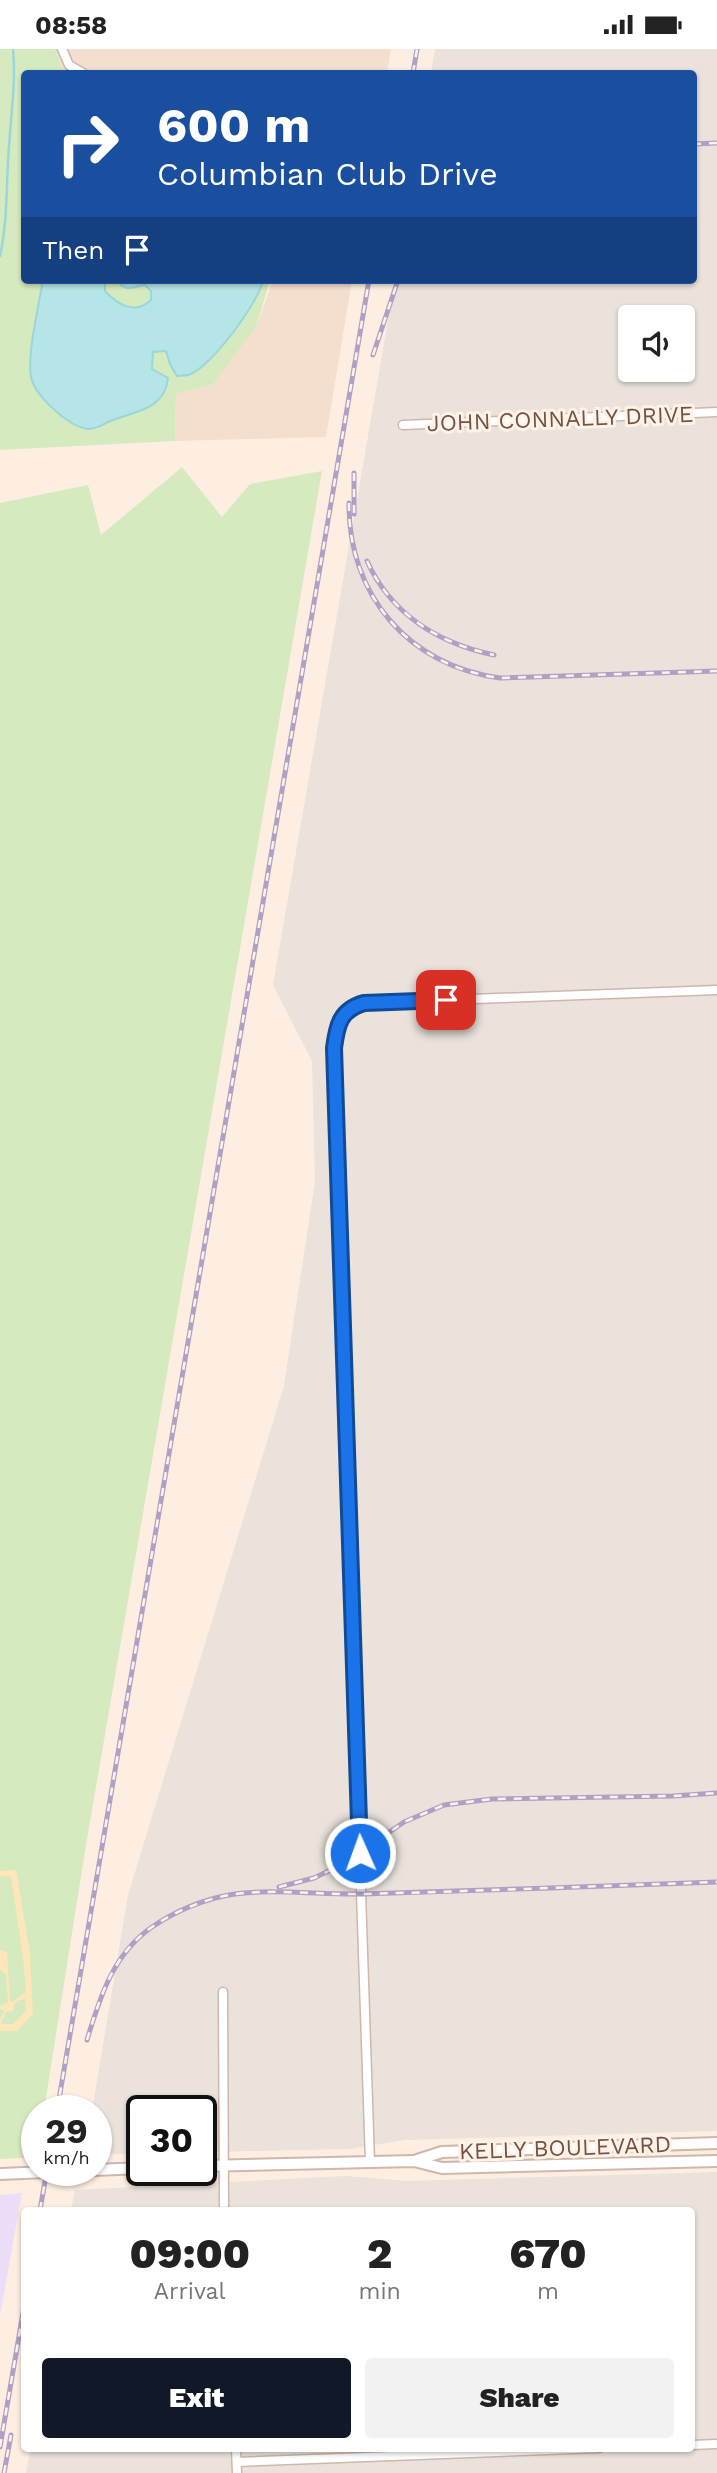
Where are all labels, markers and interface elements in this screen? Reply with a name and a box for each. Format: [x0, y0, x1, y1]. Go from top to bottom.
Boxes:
text: 08:58 [35, 10, 107, 40]
text: 600 m [157, 96, 310, 154]
icon: right [42, 98, 133, 189]
text: Columbian Club Drive [157, 155, 498, 193]
icon: arrive [118, 231, 156, 269]
text: Then [42, 235, 104, 265]
map controls [618, 305, 695, 382]
button: sound [618, 305, 695, 382]
street label: JOHN CONNALLY DRIVE [426, 401, 694, 437]
pin [416, 970, 476, 1030]
icon: arrive [427, 981, 465, 1019]
position arrow [323, 1816, 397, 1890]
speed limit sign: 30 [126, 2095, 217, 2186]
text: 29 [45, 2110, 88, 2152]
street label: KELLY BOULEVARD [458, 2131, 672, 2165]
text: km/h [43, 2147, 90, 2168]
text: 09:00 [129, 2229, 250, 2278]
text: 2 [367, 2229, 392, 2278]
text: 670 [509, 2229, 587, 2278]
text: Arrival [154, 2278, 226, 2305]
text: min [359, 2278, 401, 2305]
text: m [537, 2278, 559, 2305]
button: Exit [42, 2358, 351, 2438]
button: Share [365, 2358, 674, 2438]

